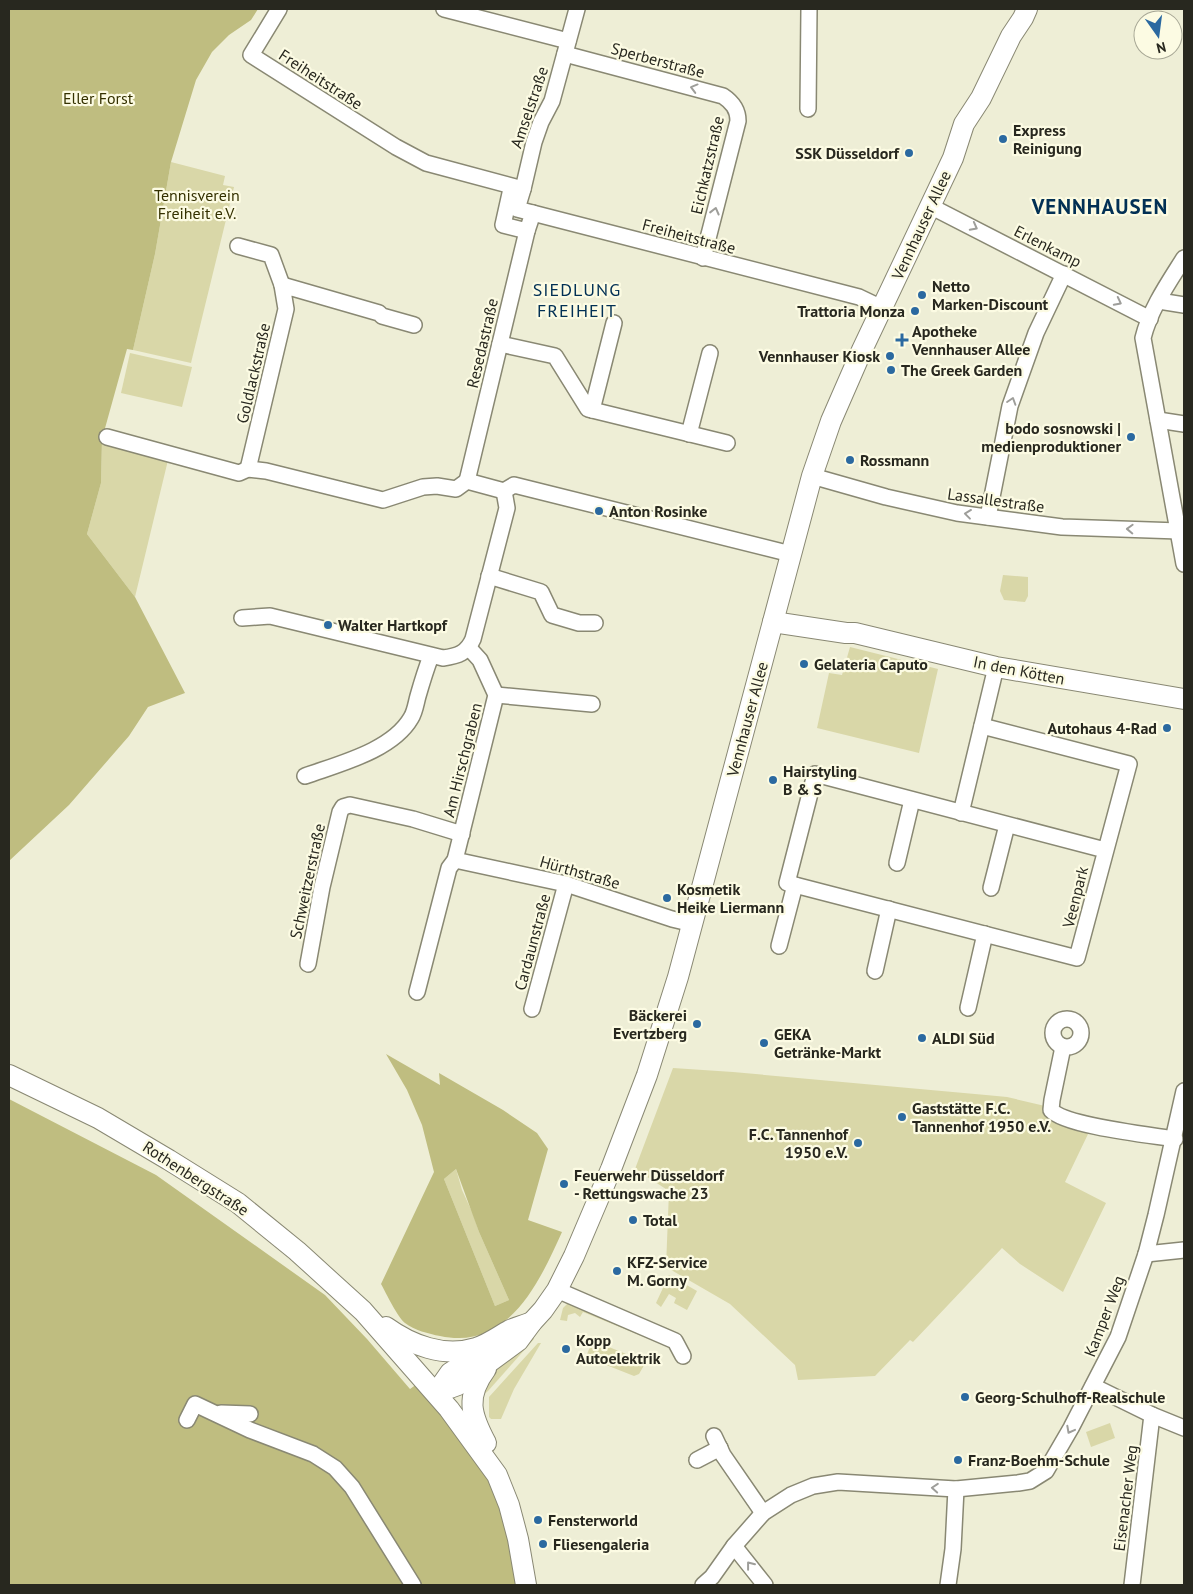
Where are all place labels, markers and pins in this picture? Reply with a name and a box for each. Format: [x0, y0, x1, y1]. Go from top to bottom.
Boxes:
place label: Express Reinigung [1013, 120, 1082, 158]
marker: Express Reinigung [997, 133, 1009, 145]
place label: SSK Düsseldorf [795, 143, 900, 163]
marker: SSK Düsseldorf [903, 147, 915, 159]
place label: Netto Marken-Discount [932, 276, 1049, 314]
marker: Netto Marken-Discount [916, 289, 928, 301]
place label: Trattoria Monza [797, 301, 905, 321]
marker: Trattoria Monza [909, 305, 921, 317]
place label: Apotheke Vennhauser Allee [911, 321, 1030, 359]
marker: Apotheke Vennhauser Allee [896, 334, 908, 346]
place label: Vennhauser Kiosk [758, 346, 880, 366]
marker: Vennhauser Kiosk [884, 350, 896, 362]
place label: The Greek Garden [901, 360, 1022, 380]
marker: The Greek Garden [885, 364, 897, 376]
place label: bodo sosnowski | medienproduktioner [981, 418, 1121, 456]
marker: bodo sosnowski | medienproduktioner [1125, 431, 1137, 443]
place label: Rossmann [860, 450, 929, 470]
marker: Rossmann [844, 454, 856, 466]
place label: Anton Rosinke [609, 501, 707, 521]
marker: Anton Rosinke [593, 505, 605, 517]
place label: Walter Hartkopf [338, 615, 448, 635]
marker: Walter Hartkopf [322, 619, 334, 631]
place label: Gelateria Caputo [814, 654, 928, 674]
marker: Gelateria Caputo [798, 658, 810, 670]
place label: Autohaus 4-Rad [1048, 718, 1157, 738]
marker: Autohaus 4-Rad [1161, 722, 1173, 734]
place label: Hairstyling B & S [783, 761, 857, 799]
marker: Hairstyling B & S [767, 774, 779, 786]
place label: Kosmetik Heike Liermann [677, 879, 784, 917]
marker: Kosmetik Heike Liermann [661, 892, 673, 904]
place label: Bäckerei Evertzberg [613, 1005, 687, 1043]
marker: Bäckerei Evertzberg [691, 1018, 703, 1030]
place label: GEKA Getränke-Markt [774, 1024, 881, 1062]
place label: ALDI Süd [932, 1028, 995, 1048]
marker: ALDI Süd [916, 1032, 928, 1044]
marker: GEKA Getränke-Markt [758, 1037, 770, 1049]
place label: Gaststätte F.C. Tannenhof 1950 e.V. [912, 1098, 1051, 1136]
marker: Gaststätte F.C. Tannenhof 1950 e.V. [896, 1111, 908, 1123]
place label: F.C. Tannenhof 1950 e.V. [749, 1124, 849, 1162]
marker: F.C. Tannenhof 1950 e.V. [852, 1137, 864, 1149]
place label: Feuerwehr Düsseldorf - Rettungswache 23 [574, 1165, 725, 1203]
marker: Feuerwehr Düsseldorf - Rettungswache 23 [558, 1178, 570, 1190]
place label: Total [643, 1210, 677, 1230]
marker: Total [627, 1214, 639, 1226]
place label: KFZ-Service M. Gorny [627, 1252, 708, 1290]
marker: KFZ-Service M. Gorny [611, 1265, 623, 1277]
place label: Kopp Autoelektrik [576, 1330, 661, 1368]
marker: Kopp Autoelektrik [560, 1343, 572, 1355]
place label: Georg-Schulhoff-Realschule [975, 1387, 1165, 1407]
marker: Georg-Schulhoff-Realschule [959, 1391, 971, 1403]
place label: Franz-Boehm-Schule [968, 1450, 1110, 1470]
marker: Franz-Boehm-Schule [952, 1454, 964, 1466]
place label: Fensterworld [548, 1510, 638, 1530]
marker: Fensterworld [532, 1514, 544, 1526]
place label: Fliesengaleria [553, 1534, 649, 1554]
marker: Fliesengaleria [537, 1538, 549, 1550]

